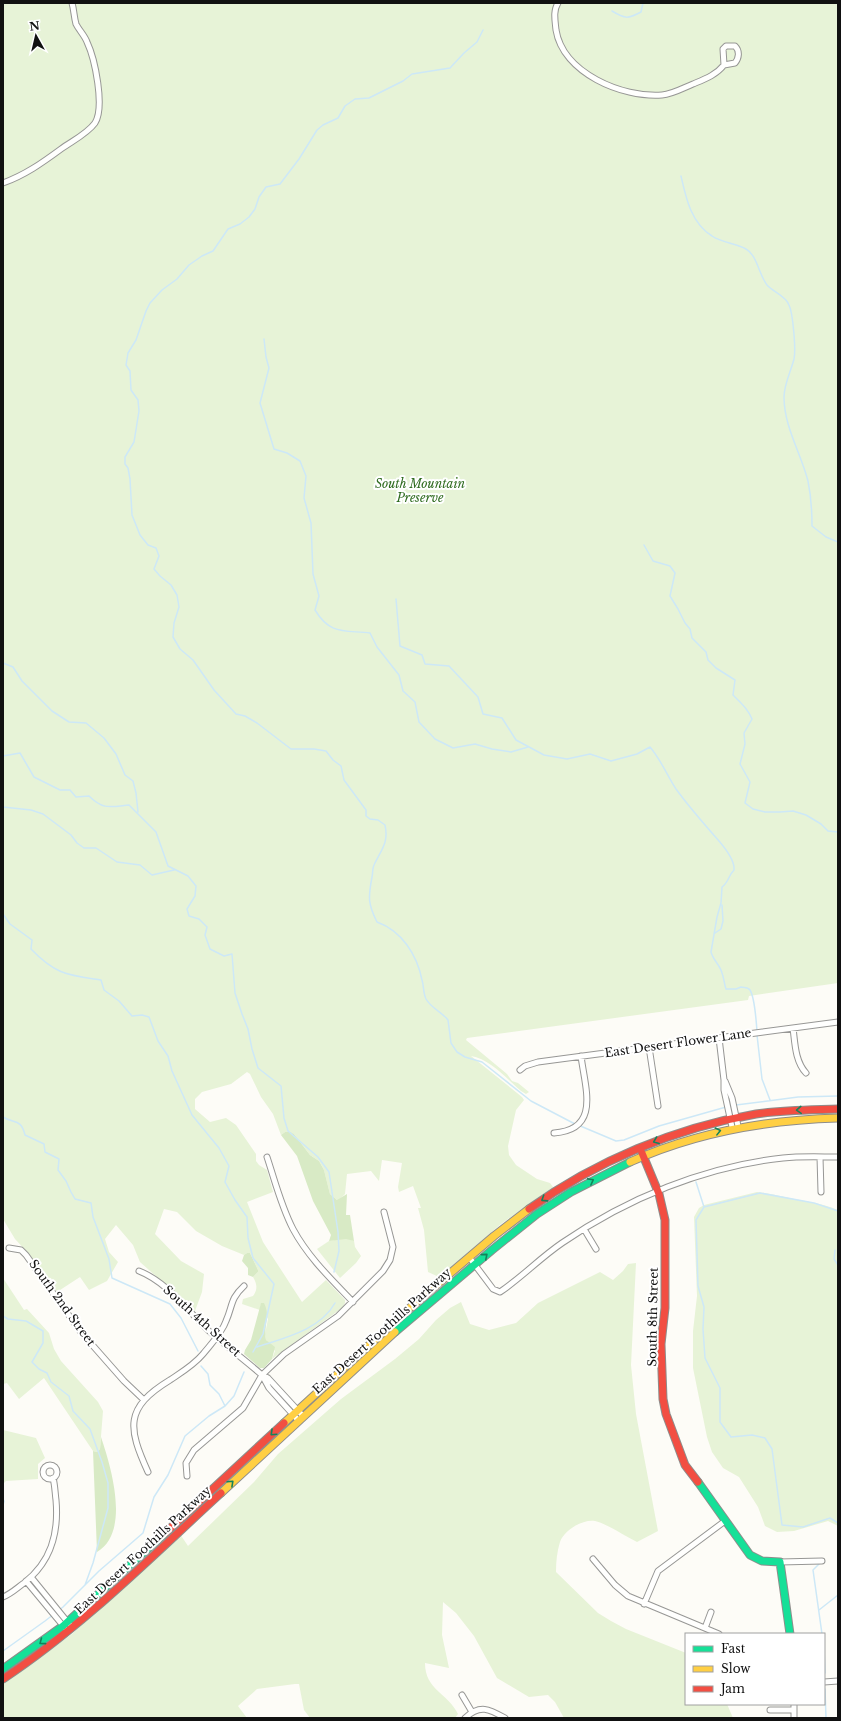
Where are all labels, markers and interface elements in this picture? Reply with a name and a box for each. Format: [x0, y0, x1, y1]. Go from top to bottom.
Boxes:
north arrow [16, 16, 56, 56]
text: N [29, 18, 41, 34]
park label: South Mountain Preserve [375, 476, 466, 505]
street label: East Desert Flower Lane [604, 1025, 752, 1060]
one-way arrow [796, 1106, 802, 1114]
one-way arrow [714, 1127, 721, 1136]
one-way arrow [653, 1136, 660, 1144]
one-way arrow [586, 1178, 594, 1185]
one-way arrow [541, 1194, 548, 1201]
one-way arrow [480, 1253, 487, 1260]
street label: South 2nd Street [26, 1257, 99, 1349]
street label: East Desert Foothills Parkway [309, 1264, 454, 1397]
street label: South 8th Street [644, 1267, 661, 1367]
street label: South 4th Street [160, 1282, 245, 1360]
one-way arrow [270, 1428, 278, 1435]
one-way arrow [227, 1481, 234, 1488]
street label: East Desert Foothills Parkway [71, 1482, 214, 1617]
legend [685, 1633, 825, 1705]
one-way arrow [39, 1637, 46, 1645]
text: Fast [721, 1641, 746, 1656]
text: Slow [721, 1661, 751, 1676]
text: Jam [719, 1681, 745, 1696]

